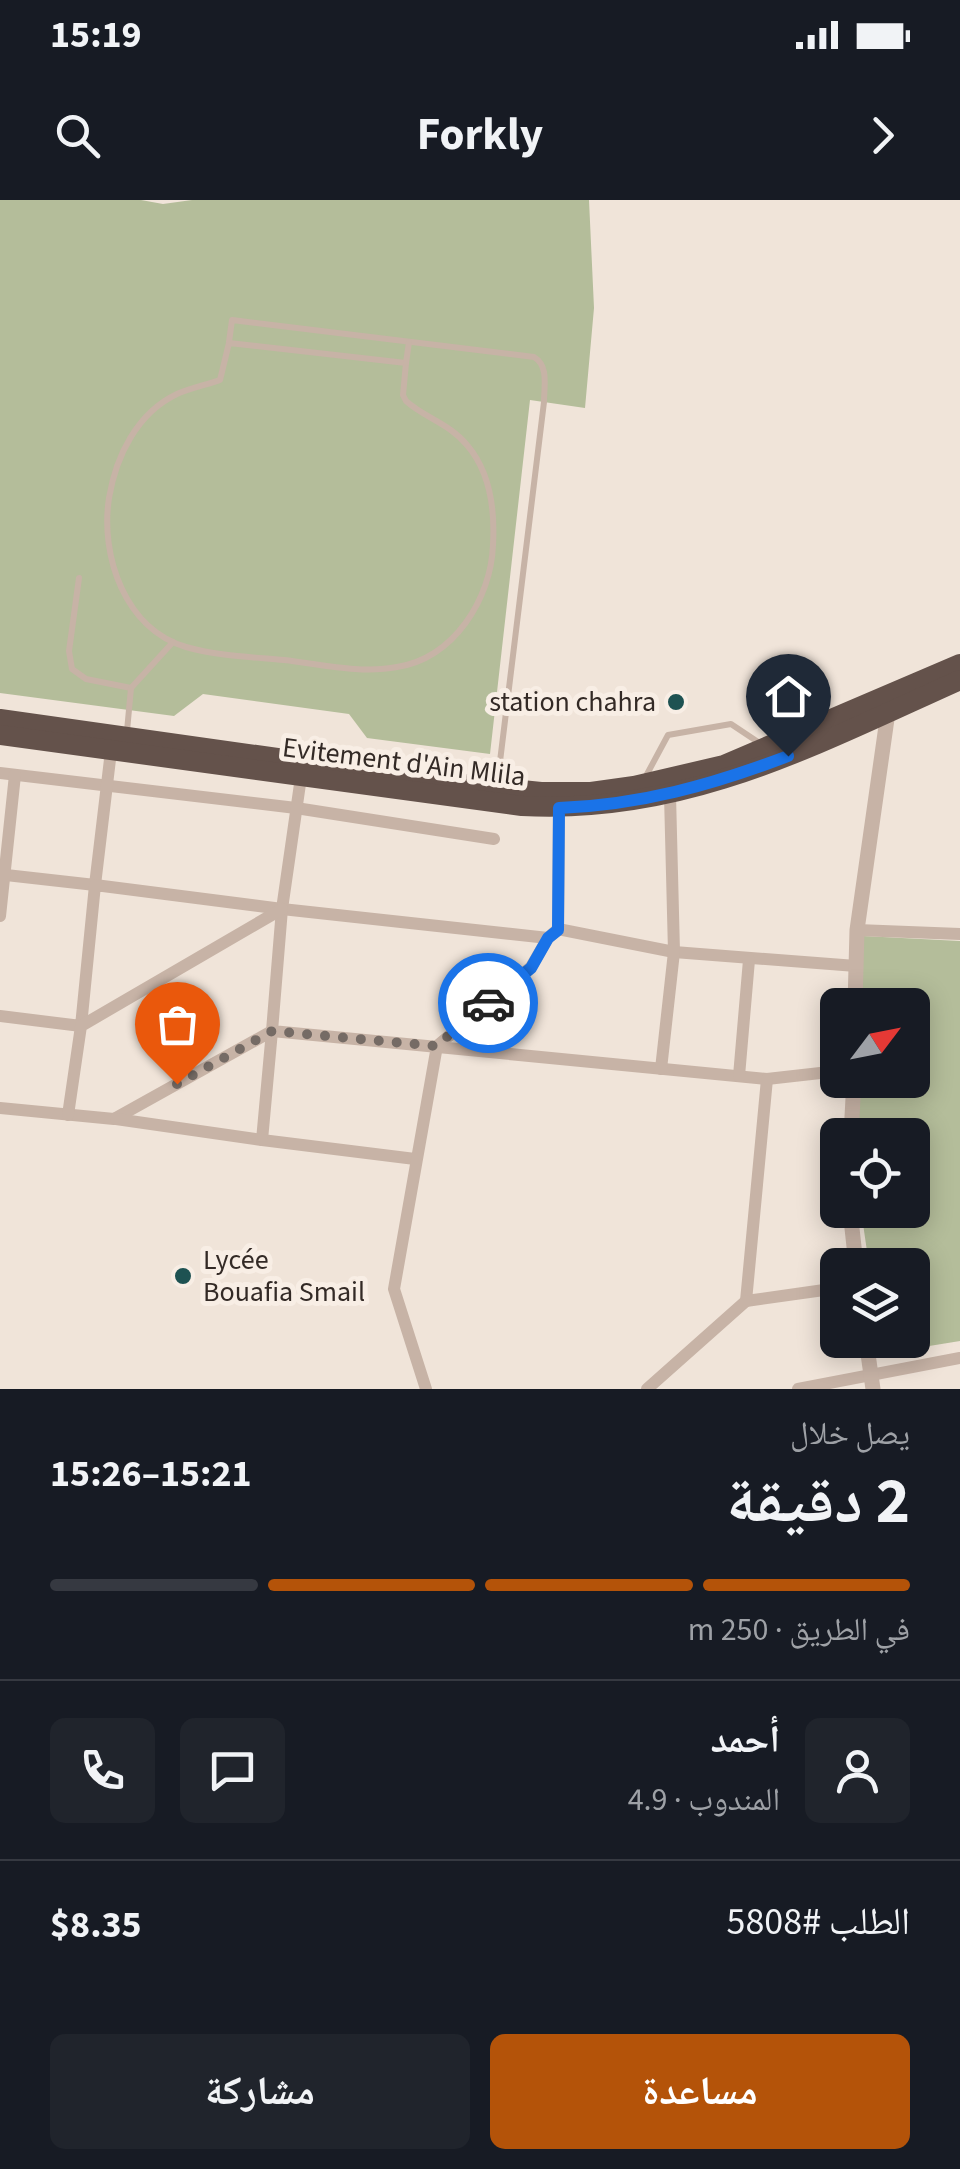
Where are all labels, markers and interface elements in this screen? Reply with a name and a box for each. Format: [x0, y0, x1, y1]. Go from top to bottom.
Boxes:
text: 15:19 [50, 8, 142, 62]
text: Forkly [417, 103, 543, 167]
icon: search [50, 108, 105, 163]
icon: forward [855, 108, 910, 163]
pin [746, 654, 831, 757]
icon: home [761, 669, 816, 724]
place label: station chahra [489, 682, 656, 722]
marker: station chahra [665, 691, 687, 713]
street label: Evitement d'Ain Mlila [280, 727, 528, 797]
courier [438, 953, 538, 1053]
icon: car [461, 976, 516, 1031]
pin [135, 982, 220, 1085]
north arrow [820, 988, 930, 1098]
map controls [820, 988, 930, 1358]
icon: bag [150, 997, 205, 1052]
button: locate [820, 1118, 930, 1228]
place label: Lycée Bouafia Smail [203, 1240, 365, 1312]
button: layers [820, 1248, 930, 1358]
marker: Lycée Bouafia Smail [172, 1265, 194, 1287]
text: يصل خلال [790, 1411, 910, 1457]
text: 15:21–15:26 [50, 1447, 252, 1501]
text: 2 دقيقة [726, 1455, 910, 1548]
text: في الطريق · 250 m [688, 1607, 910, 1653]
text: أحمد [710, 1713, 780, 1767]
button: phone [50, 1718, 155, 1823]
button: chat [180, 1718, 285, 1823]
button: person [805, 1718, 910, 1823]
text: المندوب · 4.9 [628, 1777, 780, 1823]
text: الطلب #5808 [727, 1895, 910, 1949]
text: $8.35 [50, 1898, 142, 1952]
button: مشاركة [50, 2034, 470, 2149]
button: مساعدة [490, 2034, 910, 2149]

